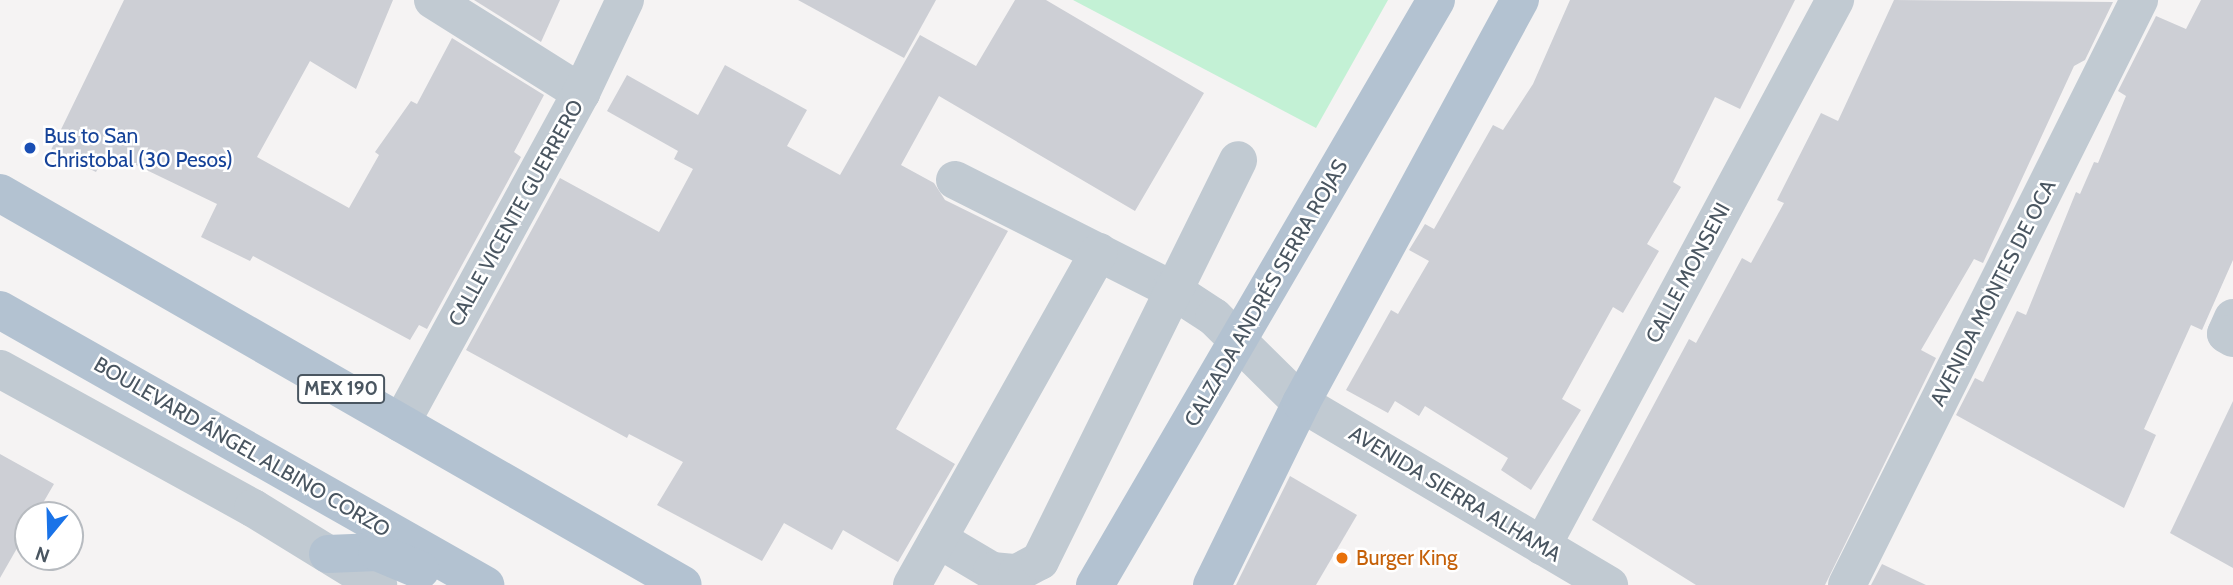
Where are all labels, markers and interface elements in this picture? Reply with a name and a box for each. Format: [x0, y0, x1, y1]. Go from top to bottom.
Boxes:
street label: CALLE VICENTE GUERRERO [443, 95, 589, 331]
place label: Bus to San Christobal (30 Pesos) [44, 123, 233, 173]
marker: Bus to San Christobal (30 Pesos) [22, 140, 38, 156]
street label: CALZADA ANDRÉS SERRA ROJAS [1179, 155, 1353, 431]
street label: AVENIDA MONTES DE OCA [1925, 176, 2061, 410]
street label: CALLE MONSENI [1640, 199, 1736, 347]
street label: BOULEVARD ÁNGEL ALBINO CORZO [89, 352, 395, 542]
road number: MEX 190 [296, 374, 386, 404]
street label: AVENIDA SIERRA ALHAMA [1345, 421, 1565, 567]
north arrow [14, 501, 84, 571]
text: N [33, 541, 53, 567]
place label: Burger King [1356, 545, 1458, 571]
marker: Burger King [1334, 550, 1350, 566]

